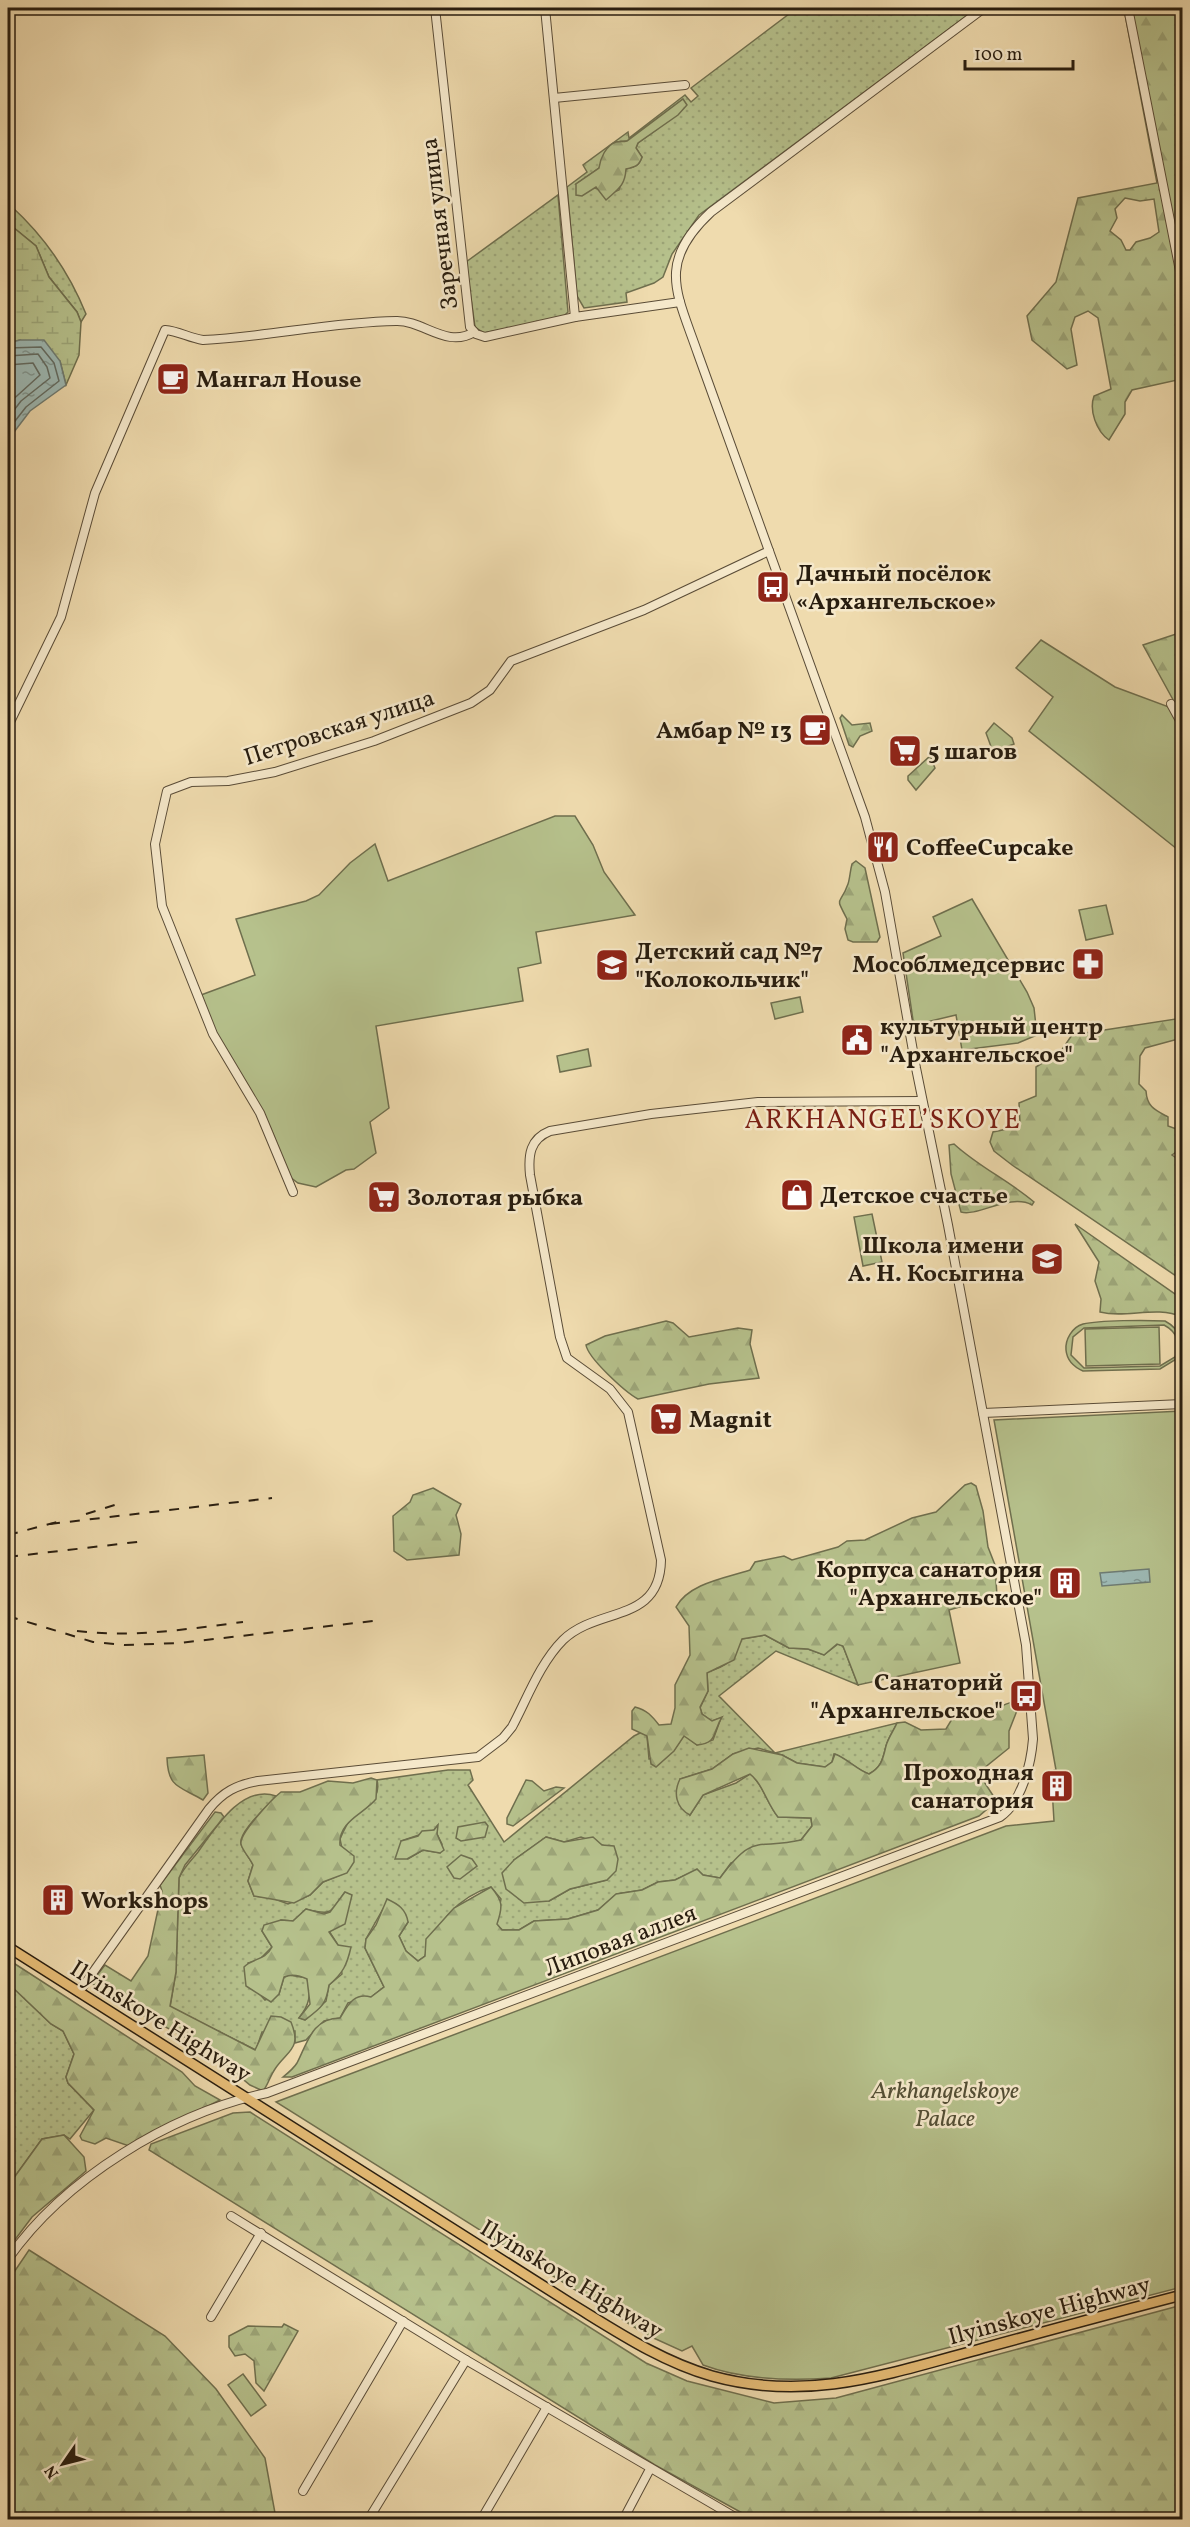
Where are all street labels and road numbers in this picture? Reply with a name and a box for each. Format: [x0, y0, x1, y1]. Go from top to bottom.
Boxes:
street label: Заречная улица [414, 136, 468, 312]
street label: Петровская улица [240, 682, 439, 776]
street label: Липовая аллея [539, 1897, 702, 1987]
street label: Ilyinskoye Highway [63, 1953, 257, 2092]
street label: Ilyinskoye Highway [473, 2212, 669, 2349]
street label: Ilyinskoye Highway [944, 2269, 1155, 2355]

